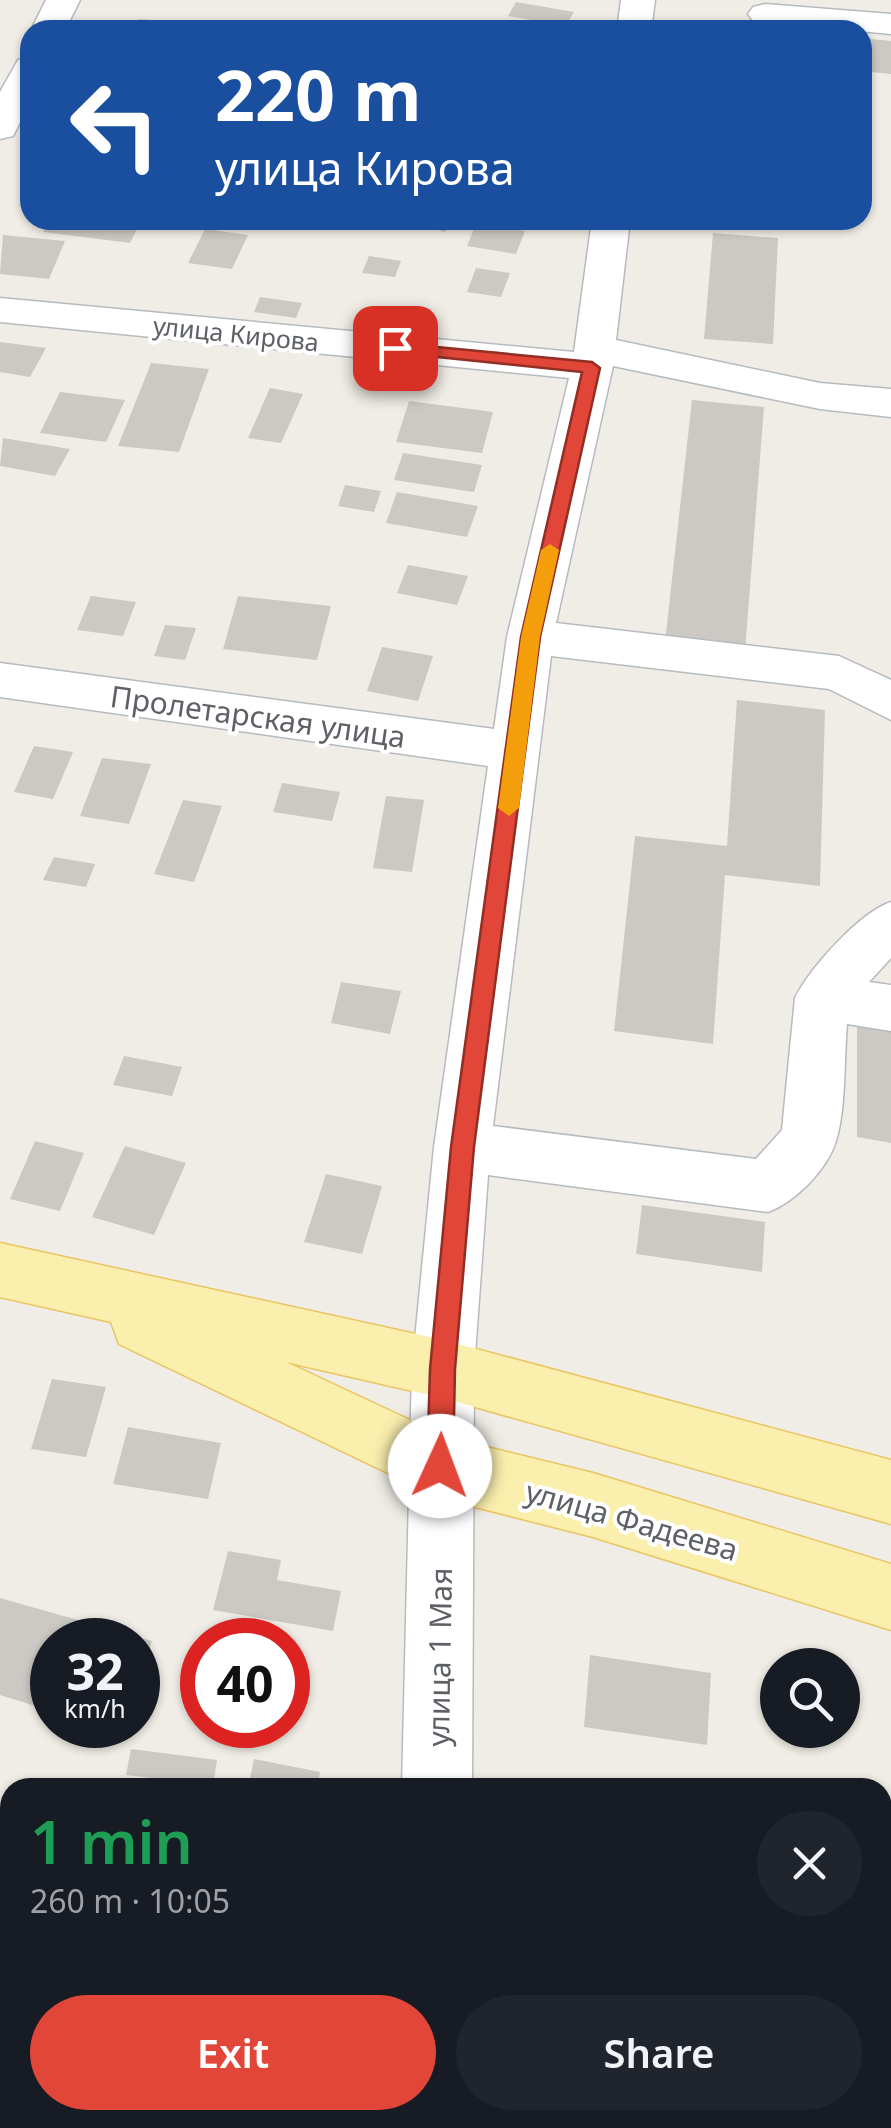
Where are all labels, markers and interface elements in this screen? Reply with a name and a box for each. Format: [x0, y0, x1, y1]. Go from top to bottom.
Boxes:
text: 220 m [215, 46, 422, 142]
icon: left [50, 60, 180, 190]
text: улица Кирова [215, 137, 515, 198]
pin [353, 306, 438, 391]
street label: улица Кирова [151, 307, 321, 359]
icon: arrive [368, 321, 423, 376]
street label: Пролетарская улица [108, 675, 408, 757]
position arrow [388, 1414, 492, 1518]
street label: улица Фадеева [521, 1470, 743, 1570]
street label: улица 1 Мая [417, 1567, 461, 1747]
speed limit sign: 40 [180, 1618, 310, 1748]
text: 32 [66, 1637, 124, 1705]
map controls [760, 1648, 860, 1748]
button: search [760, 1648, 860, 1748]
text: km/h [64, 1691, 126, 1725]
text: 1 min [30, 1800, 193, 1882]
button: close [757, 1811, 862, 1916]
text: 260 m · 10:05 [30, 1879, 230, 1922]
button: Exit [30, 1995, 436, 2110]
button: Share [456, 1995, 862, 2110]

